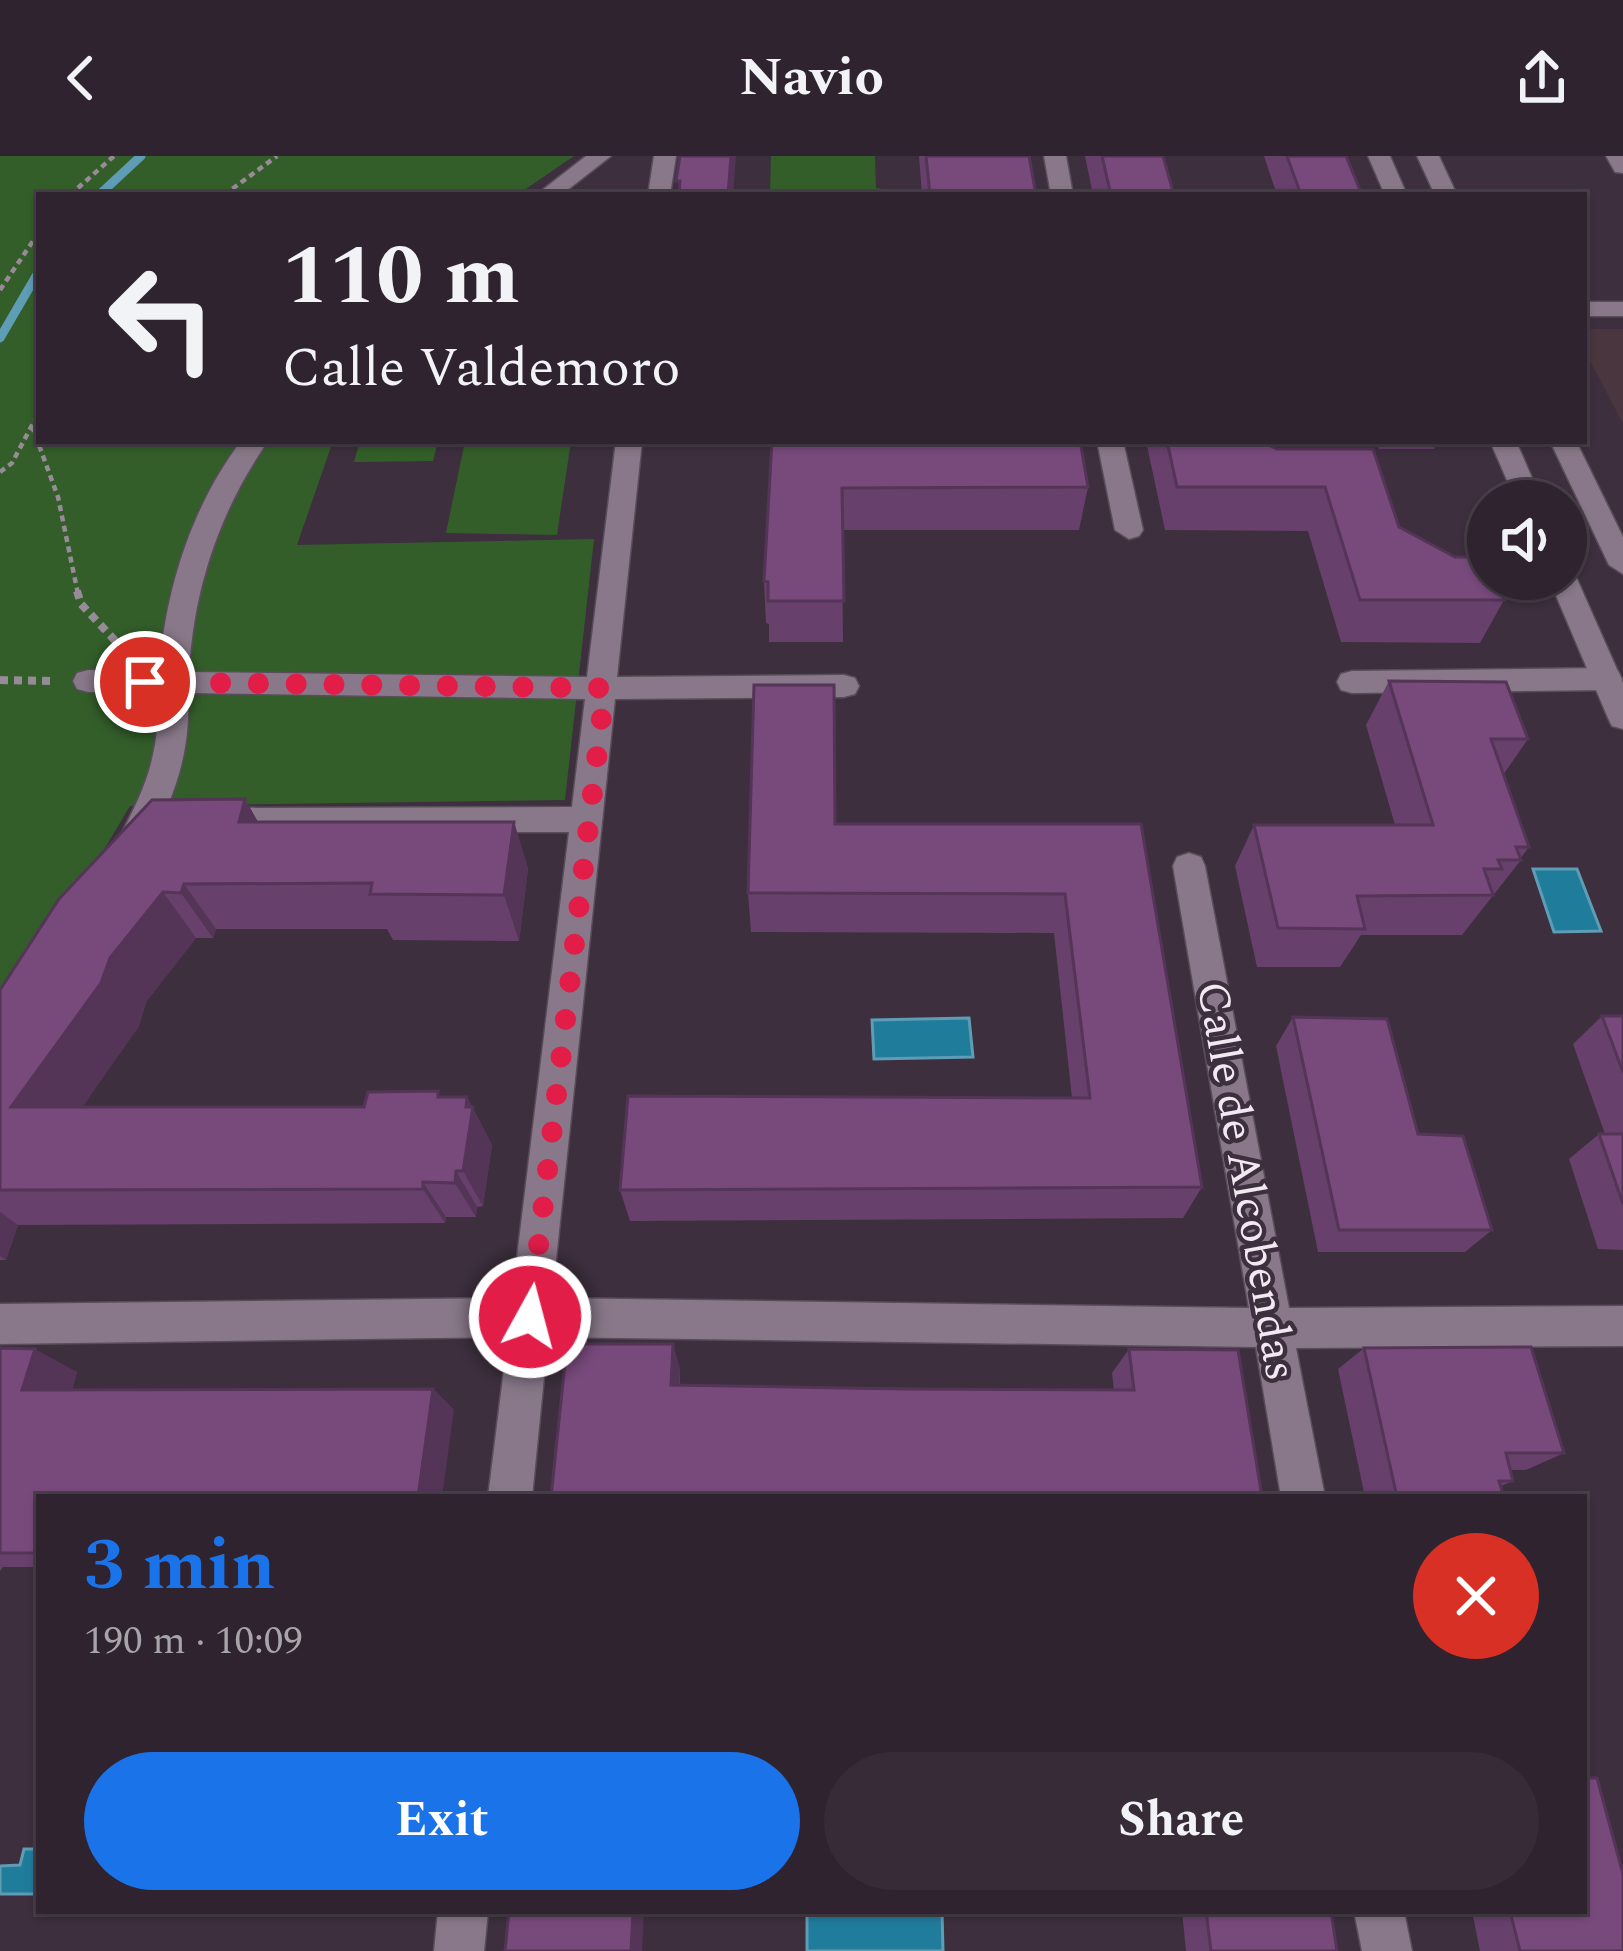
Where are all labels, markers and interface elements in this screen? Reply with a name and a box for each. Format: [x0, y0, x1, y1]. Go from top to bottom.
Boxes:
text: Navio [739, 37, 884, 119]
icon: back [48, 45, 114, 111]
icon: share [1509, 45, 1575, 111]
text: 110 m [282, 213, 520, 341]
icon: left [84, 240, 240, 396]
text: Calle Valdemoro [282, 328, 681, 410]
map controls [1467, 480, 1587, 600]
button: sound [1467, 480, 1587, 600]
pin [94, 631, 196, 733]
icon: arrive [112, 649, 178, 715]
street label: Calle de Alcobendas [1177, 976, 1315, 1386]
position arrow [467, 1254, 593, 1380]
text: 3 min [84, 1512, 276, 1621]
button: close [1413, 1533, 1539, 1659]
text: 190 m · 10:09 [84, 1612, 303, 1671]
button: Exit [84, 1752, 800, 1890]
button: Share [824, 1752, 1539, 1890]

